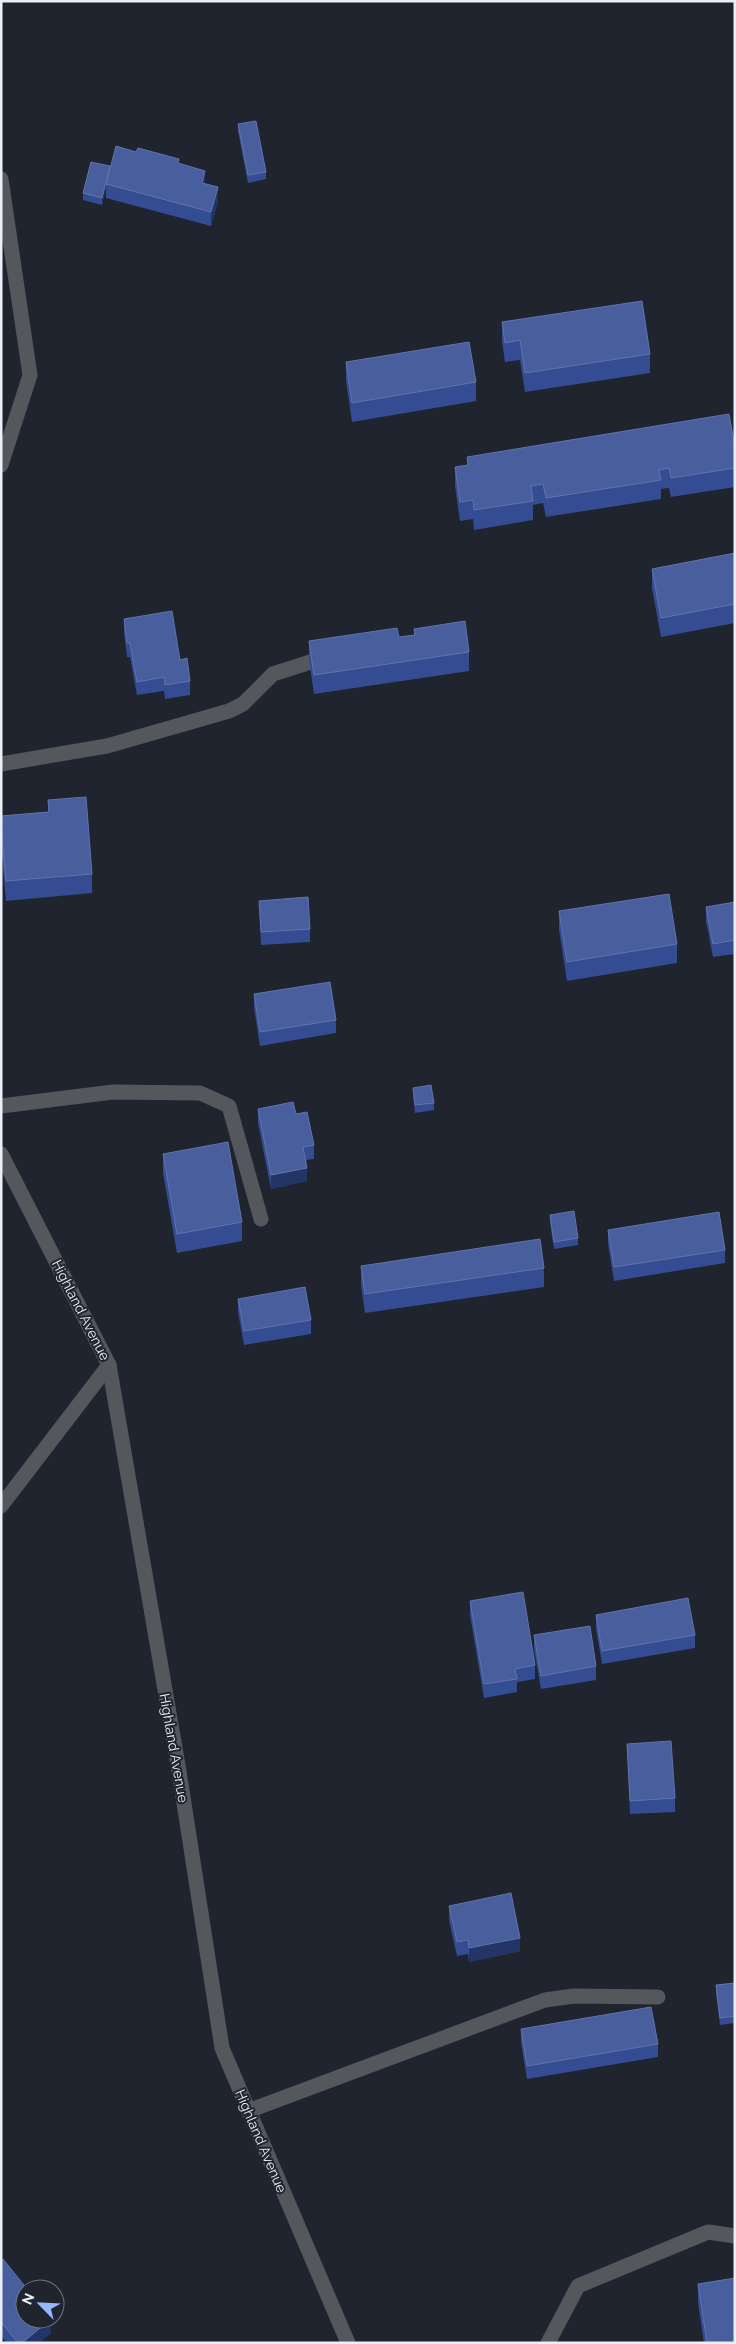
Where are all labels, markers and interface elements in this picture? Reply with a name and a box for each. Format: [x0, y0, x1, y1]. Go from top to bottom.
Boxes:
street label: Highland Avenue [49, 1257, 113, 1363]
street label: Highland Avenue [157, 1692, 191, 1804]
street label: Highland Avenue [232, 2087, 290, 2195]
north arrow [15, 2279, 65, 2329]
text: N [19, 2291, 38, 2307]

